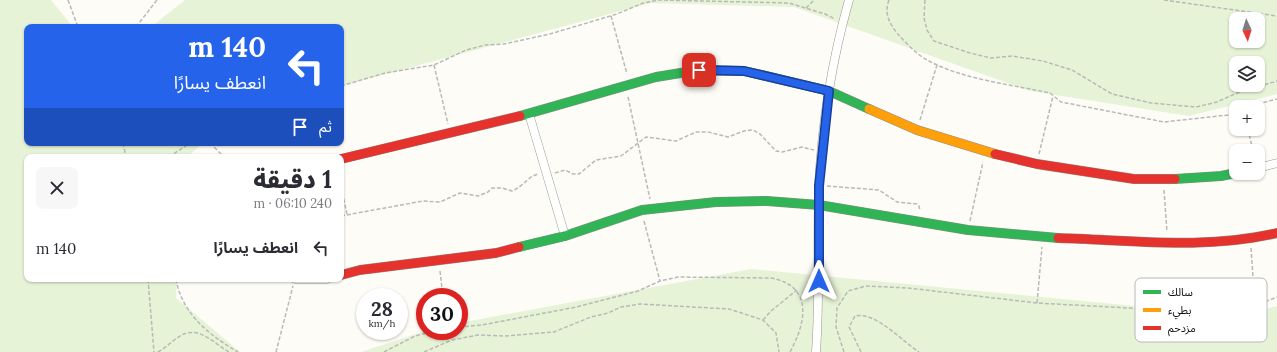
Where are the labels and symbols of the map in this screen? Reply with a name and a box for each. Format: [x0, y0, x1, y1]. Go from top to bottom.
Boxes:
north arrow [1229, 12, 1265, 48]
pin [682, 53, 716, 87]
position arrow [798, 260, 840, 302]
legend [1135, 278, 1267, 342]
text: سالك [1168, 285, 1193, 299]
speed limit sign: 30 [416, 288, 468, 340]
text: بطيء [1168, 303, 1191, 320]
text: مزدحم [1168, 321, 1196, 337]

